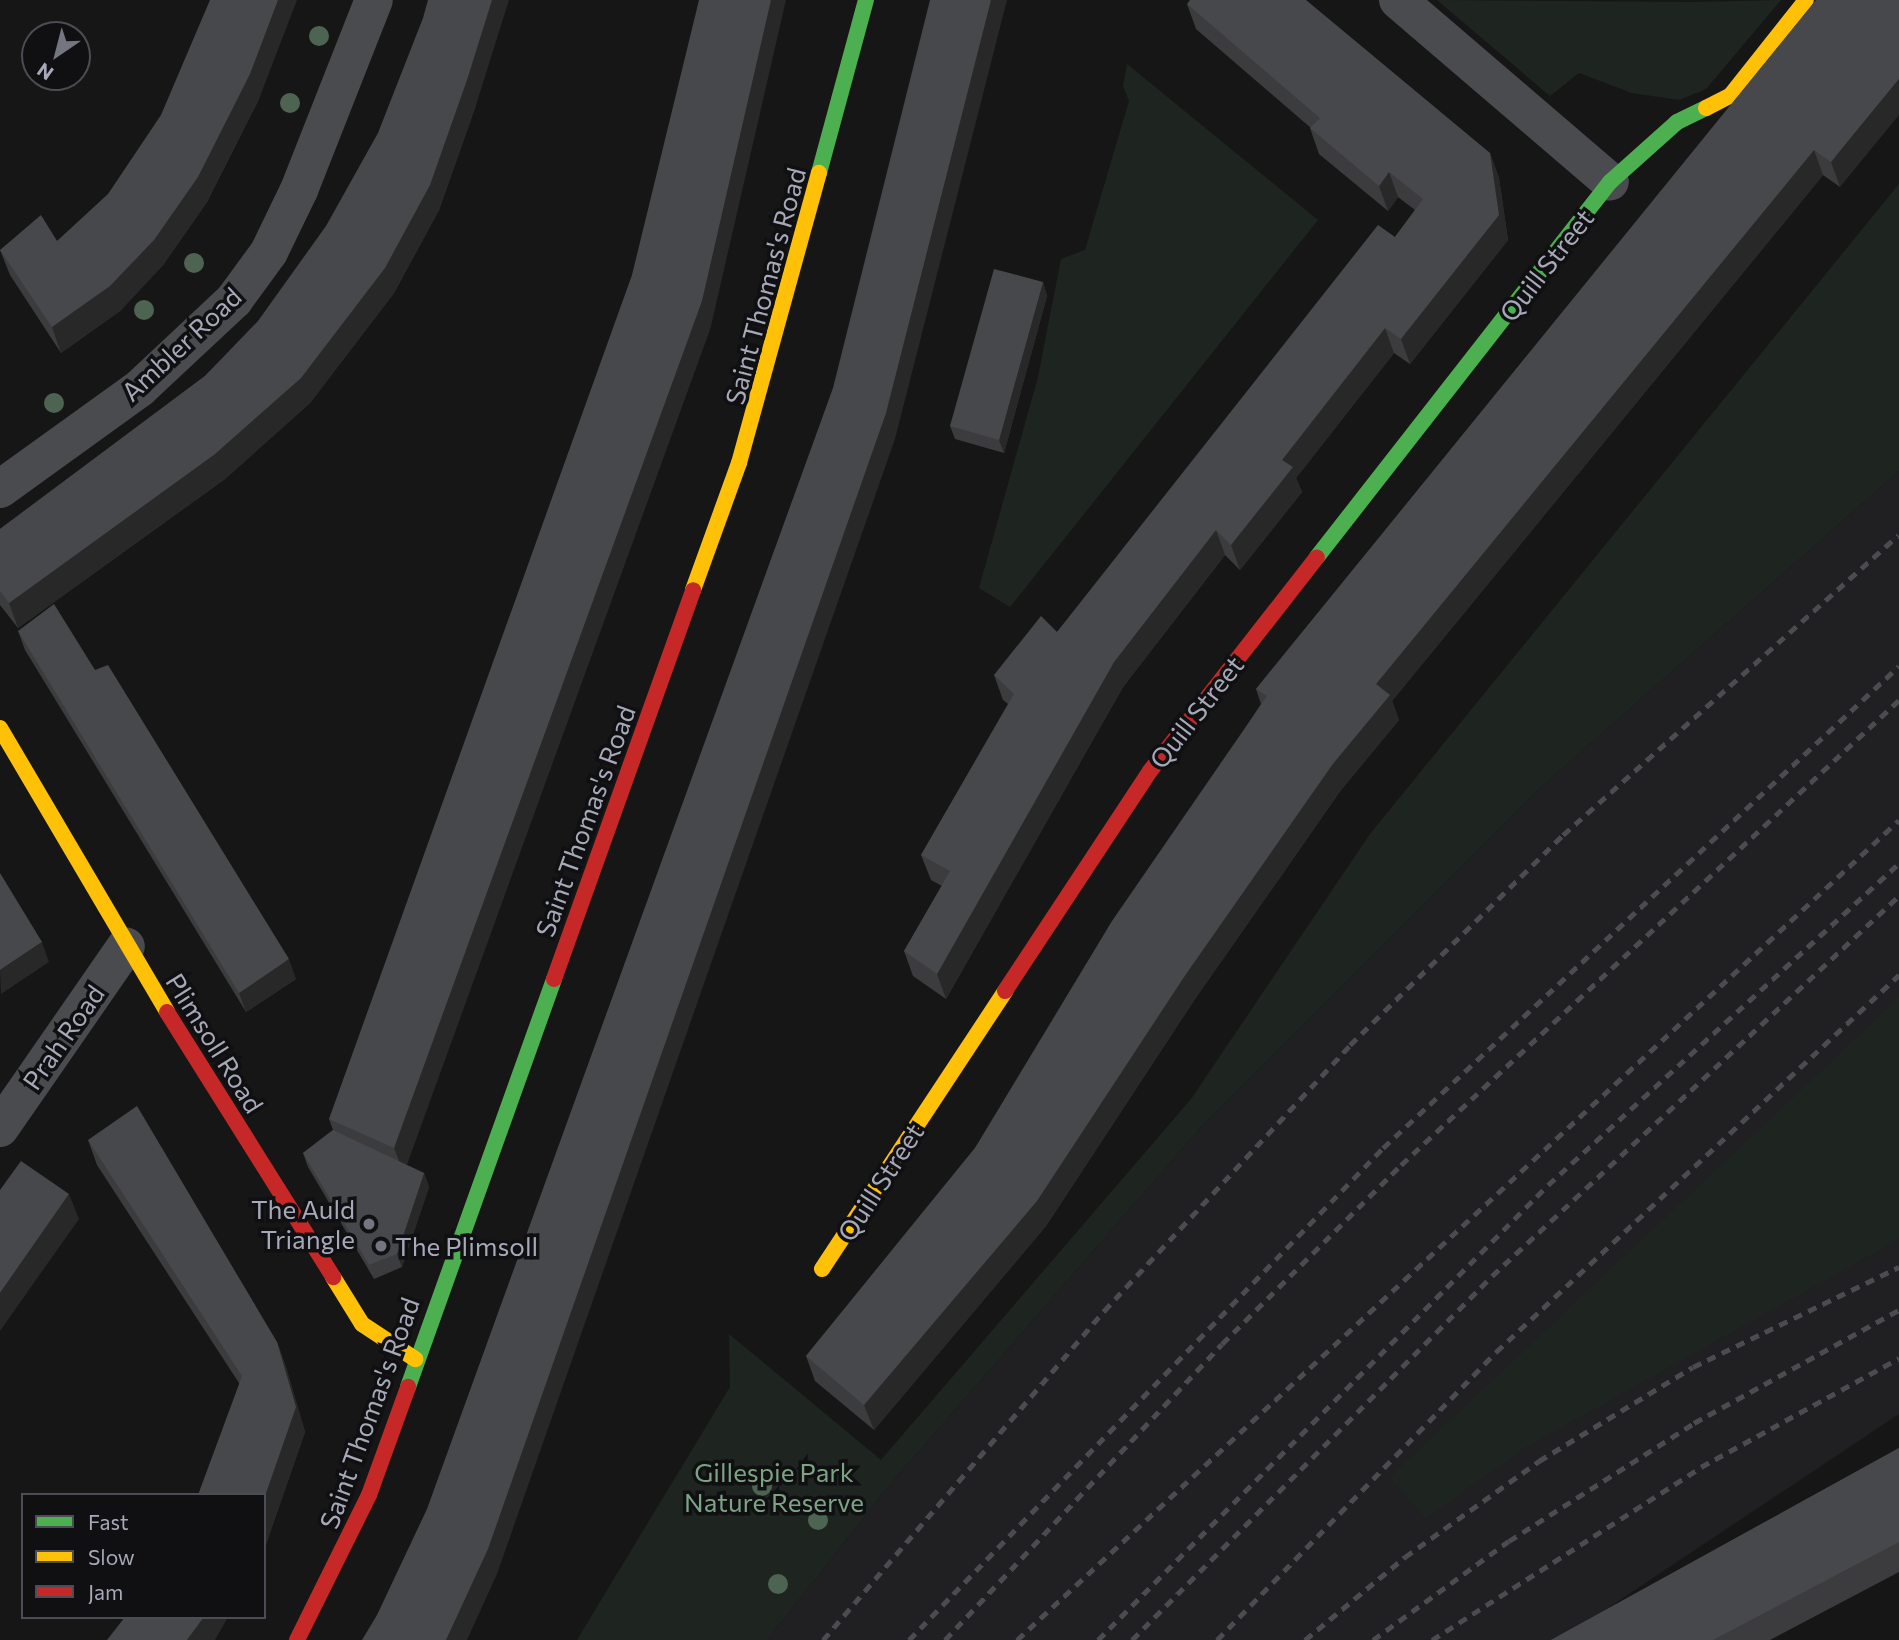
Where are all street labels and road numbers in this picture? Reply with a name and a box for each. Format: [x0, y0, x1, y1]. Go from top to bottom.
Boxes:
street label: Saint Thomas's Road [718, 164, 812, 408]
street label: Quill Street [1492, 203, 1600, 327]
street label: Ambler Road [115, 281, 247, 407]
street label: Quill Street [1142, 650, 1250, 774]
street label: Saint Thomas's Road [529, 701, 641, 941]
street label: Plimsoll Road [160, 968, 270, 1118]
street label: Prah Road [16, 979, 110, 1095]
street label: Quill Street [830, 1117, 930, 1247]
street label: Saint Thomas's Road [313, 1293, 425, 1533]

